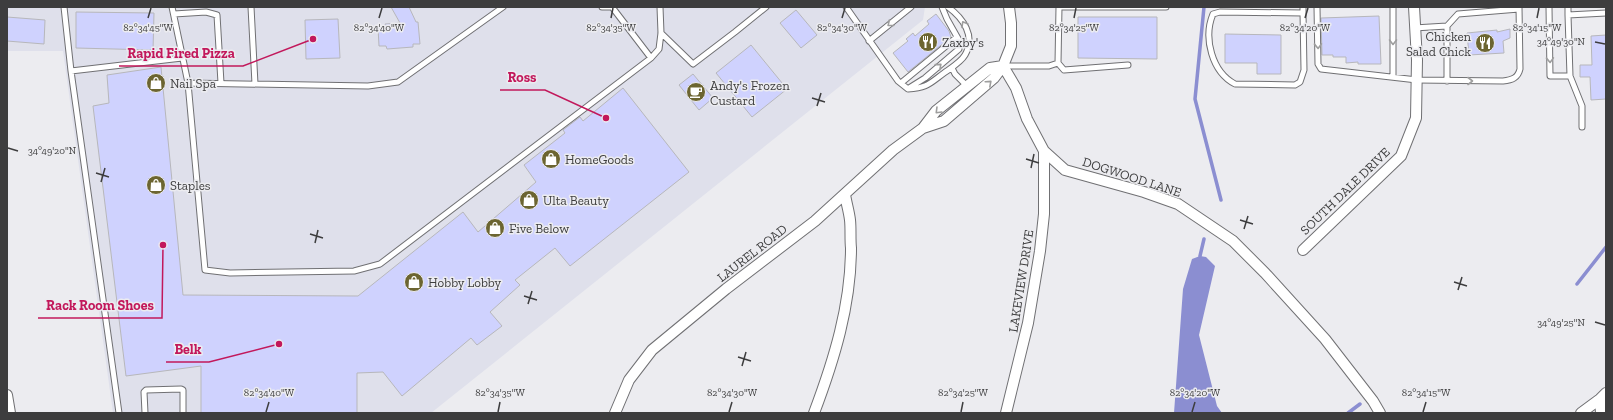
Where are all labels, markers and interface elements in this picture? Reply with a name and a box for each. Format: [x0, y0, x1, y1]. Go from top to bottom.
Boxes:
one-way arrow [888, 19, 895, 26]
text: 82°34'45"W [123, 22, 173, 34]
text: 82°34'40"W [354, 22, 405, 34]
text: 82°34'35"W [586, 22, 636, 34]
text: 82°34'30"W [817, 22, 868, 34]
one-way arrow [961, 22, 968, 29]
text: 82°34'25"W [1049, 22, 1100, 34]
text: 82°34'20"W [1280, 22, 1331, 34]
text: 82°34'15"W [1513, 22, 1562, 34]
place label: Chicken Salad Chick [1406, 29, 1472, 59]
restaurant icon: Zaxby's [917, 31, 939, 53]
restaurant icon: Chicken Salad Chick [1474, 32, 1496, 54]
place label: Zaxby's [942, 35, 984, 50]
text: 34°49'30"N [1537, 36, 1586, 48]
one-way arrow [1389, 39, 1397, 45]
callout: Rapid Fired Pizza [119, 40, 243, 66]
one-way arrow [1314, 43, 1322, 49]
text: Rapid Fired Pizza [127, 45, 235, 62]
one-way arrow [1546, 57, 1554, 63]
callout: Ross [500, 64, 545, 90]
one-way arrow [935, 64, 942, 71]
text: Ross [507, 69, 537, 86]
shop icon: Nail Spa [145, 72, 167, 94]
place label: Nail Spa [170, 76, 217, 91]
one-way arrow [1467, 77, 1473, 85]
place label: Andy's Frozen Custard [710, 78, 790, 108]
one-way arrow [984, 80, 992, 87]
cafe icon: Andy's Frozen Custard [685, 81, 707, 103]
one-way arrow [935, 106, 943, 114]
street label: SOUTH DALE DRIVE [1297, 144, 1393, 238]
text: 34°49'20"N [28, 145, 77, 157]
shop icon: HomeGoods [540, 148, 562, 170]
place label: HomeGoods [565, 152, 634, 167]
street label: DOGWOOD LANE [1081, 154, 1184, 200]
shop icon: Staples [145, 174, 167, 196]
place label: Staples [170, 178, 211, 193]
shop icon: Ulta Beauty [518, 189, 540, 211]
place label: Ulta Beauty [543, 193, 609, 208]
shop icon: Five Below [484, 217, 506, 239]
place label: Five Below [509, 221, 569, 236]
street label: LAUREL ROAD [714, 221, 790, 285]
street label: LAKEVIEW DRIVE [1005, 228, 1037, 333]
shop icon: Hobby Lobby [403, 271, 425, 293]
place label: Hobby Lobby [428, 275, 502, 290]
callout: Rack Room Shoes [38, 292, 162, 318]
text: Rack Room Shoes [46, 297, 154, 314]
text: 34°49'25"N [1537, 317, 1585, 329]
callout: Belk [166, 336, 209, 362]
text: Belk [174, 341, 202, 358]
text: 82°34'40"W [244, 387, 295, 399]
text: 82°34'35"W [475, 387, 525, 399]
text: 82°34'30"W [707, 387, 758, 399]
text: 82°34'25"W [938, 387, 989, 399]
text: 82°34'20"W [1170, 387, 1221, 399]
text: 82°34'15"W [1402, 387, 1451, 399]

